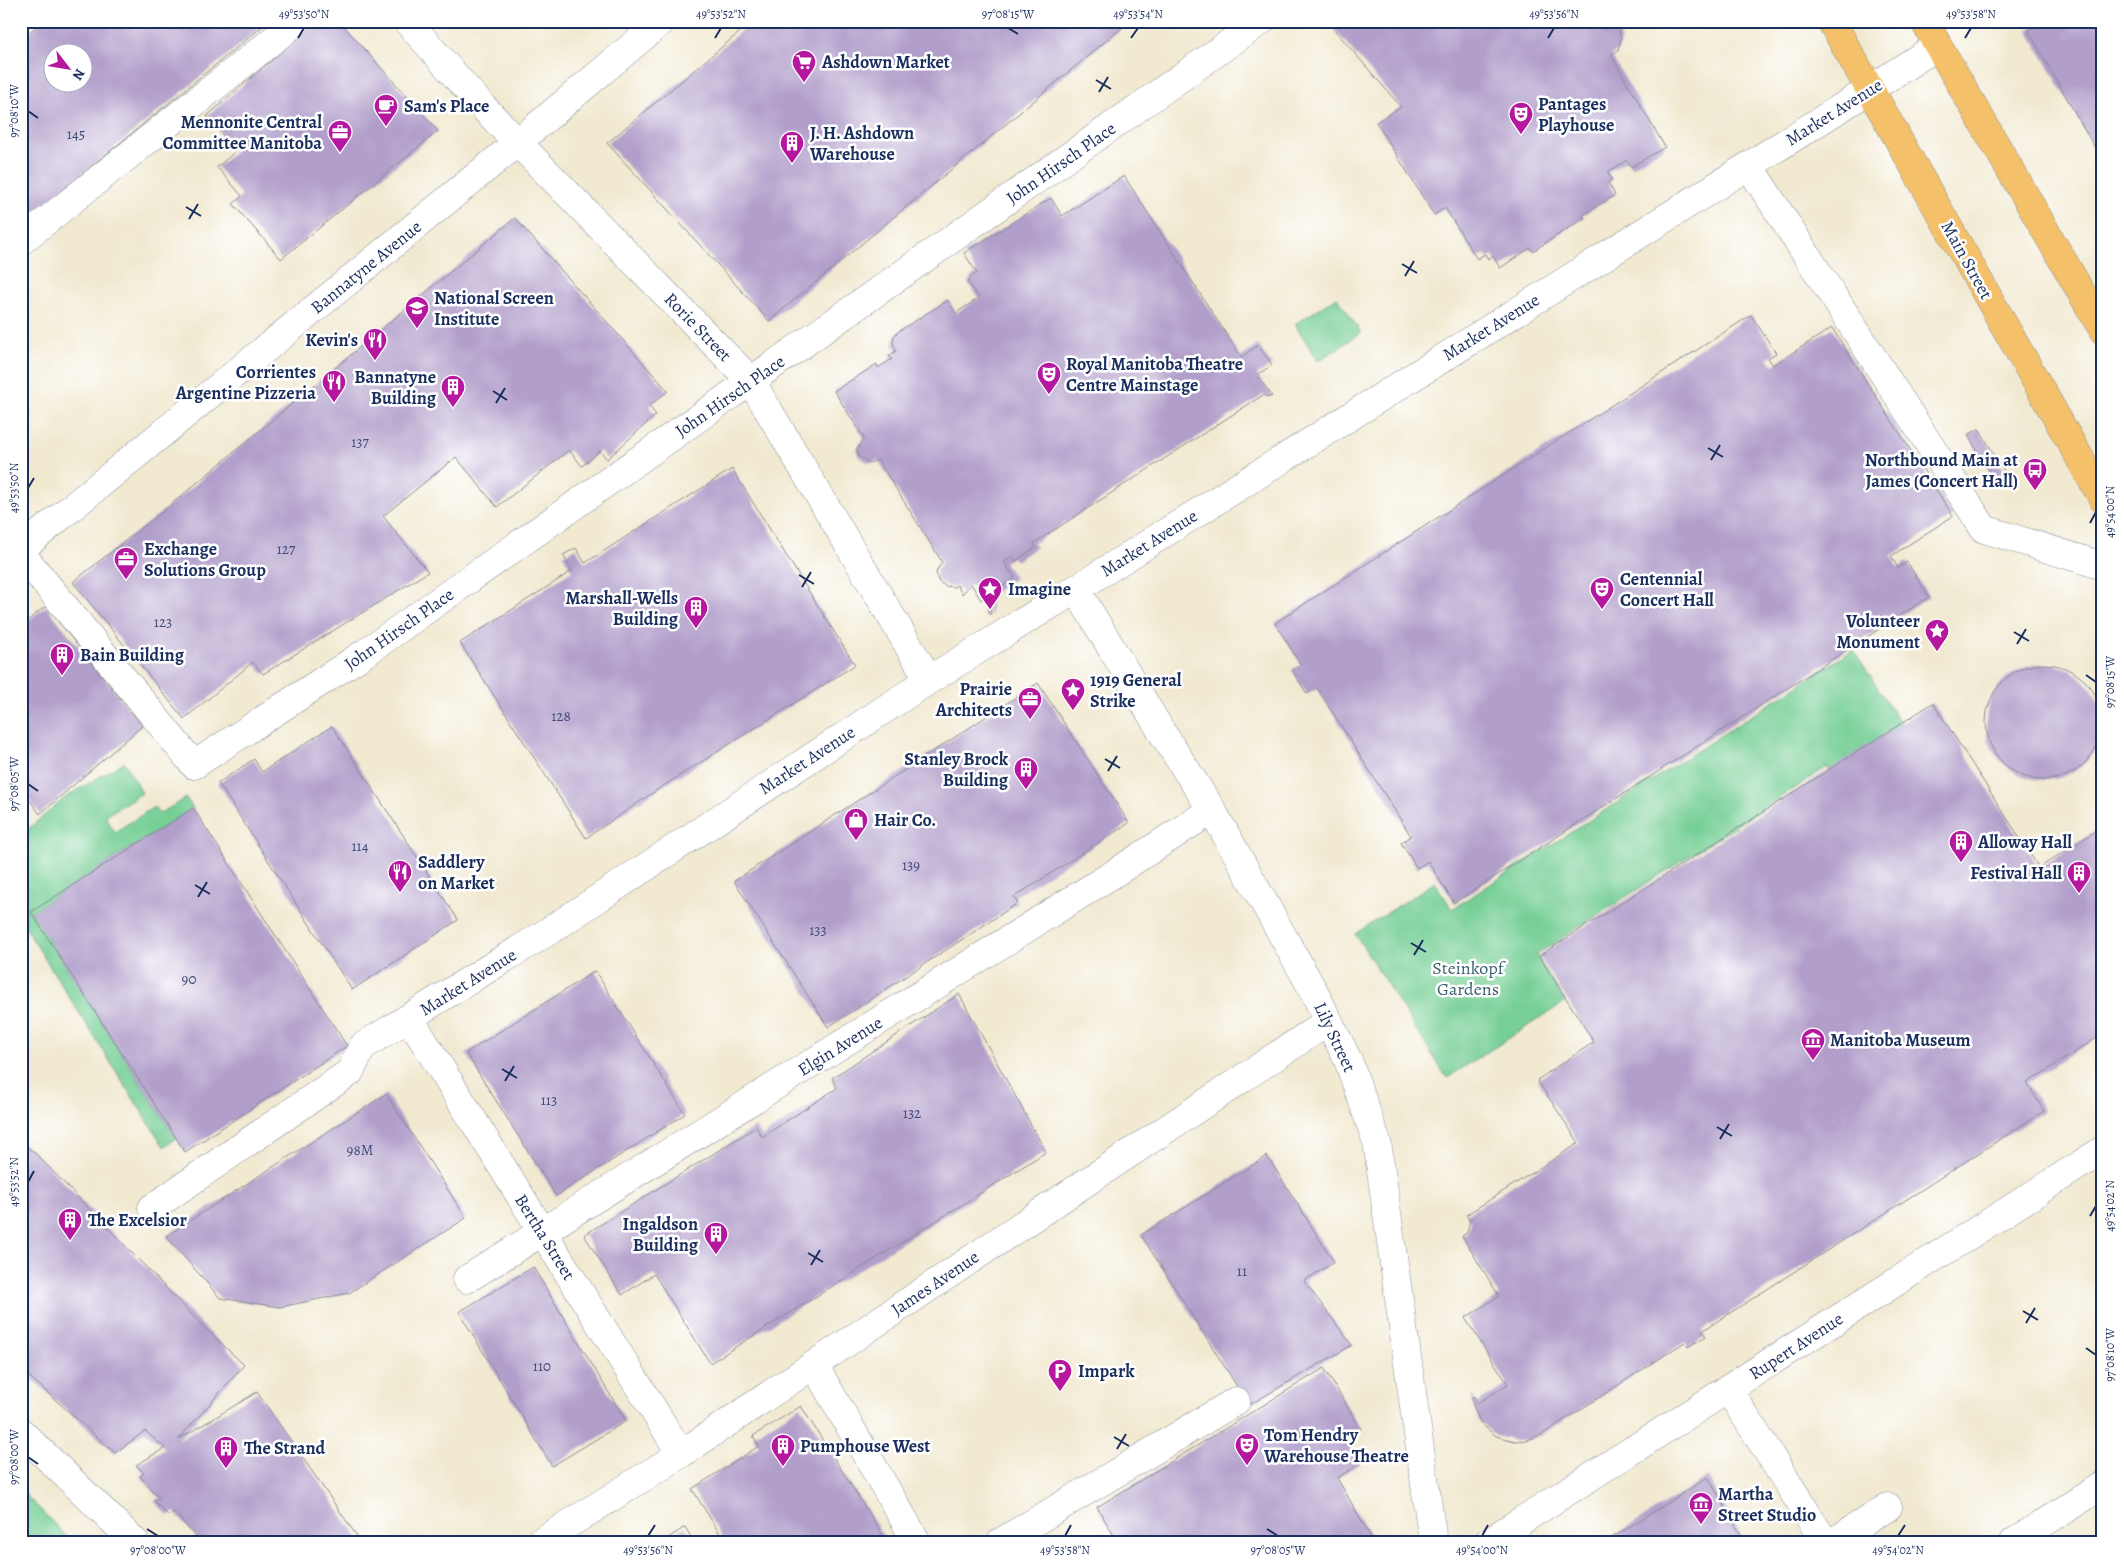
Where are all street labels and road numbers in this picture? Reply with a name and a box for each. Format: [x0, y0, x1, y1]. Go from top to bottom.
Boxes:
street label: Market Avenue [1781, 73, 1887, 151]
street label: John Hirsch Place [1001, 116, 1121, 210]
street label: Bannatyne Avenue [305, 215, 427, 319]
street label: Main Street [1936, 216, 1998, 304]
street label: Rorie Street [659, 287, 737, 367]
street label: Market Avenue [1438, 288, 1544, 366]
street label: John Hirsch Place [670, 349, 790, 443]
street label: Market Avenue [1096, 504, 1202, 582]
street label: John Hirsch Place [339, 582, 459, 676]
street label: Market Avenue [754, 720, 860, 800]
street label: Market Avenue [415, 943, 521, 1021]
street label: Lily Street [1308, 998, 1362, 1076]
street label: Elgin Avenue [793, 1010, 887, 1082]
street label: Bertha Street [509, 1189, 581, 1285]
street label: James Avenue [886, 1245, 984, 1321]
street label: Rupert Avenue [1744, 1307, 1848, 1385]

